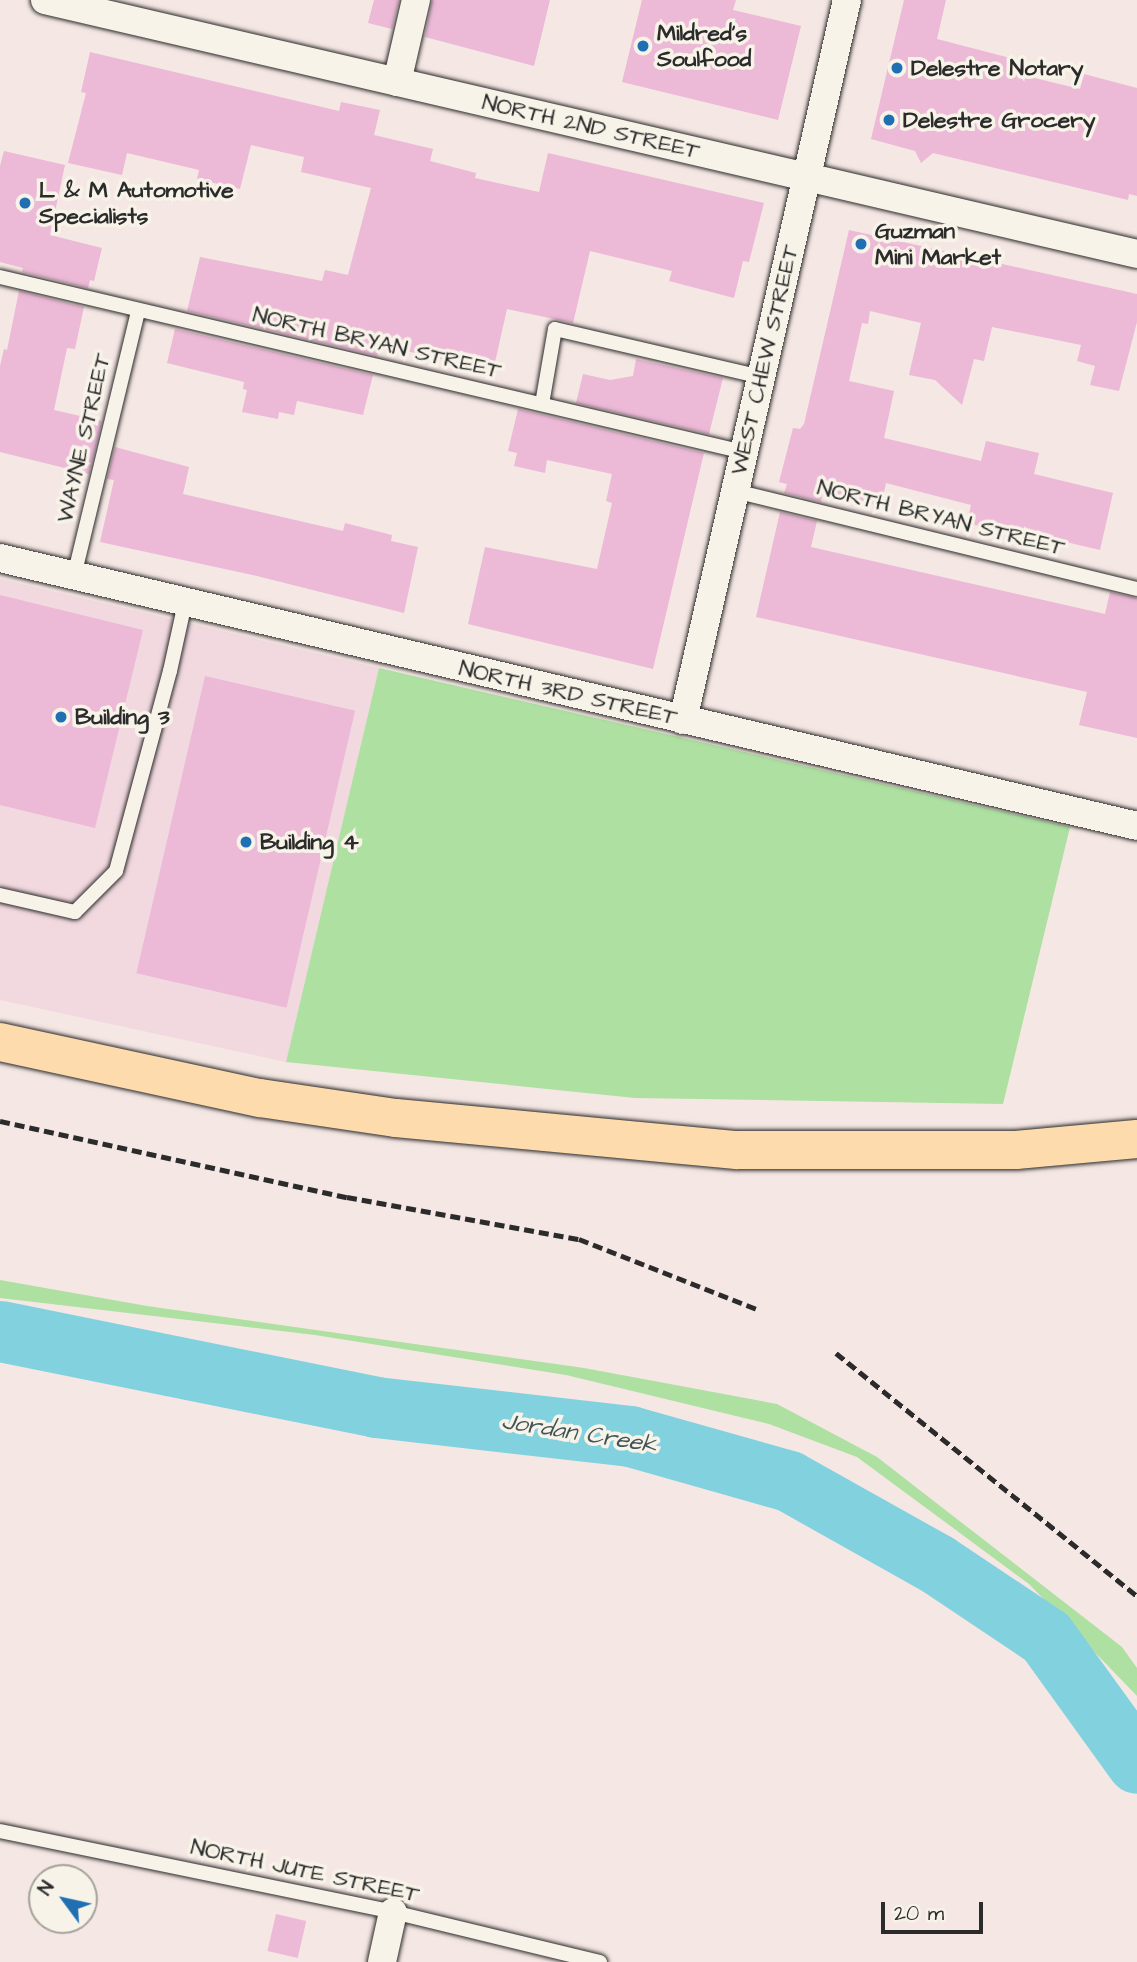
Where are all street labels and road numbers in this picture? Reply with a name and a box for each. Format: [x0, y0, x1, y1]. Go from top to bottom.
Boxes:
street label: NORTH 2ND STREET [480, 89, 702, 165]
street label: WEST CHEW STREET [725, 242, 805, 478]
street label: NORTH BRYAN STREET [250, 301, 504, 385]
street label: WAYNE STREET [51, 351, 117, 525]
street label: NORTH BRYAN STREET [814, 474, 1068, 562]
street label: NORTH 3RD STREET [456, 654, 680, 732]
street label: NORTH JUTE STREET [188, 1833, 422, 1909]

